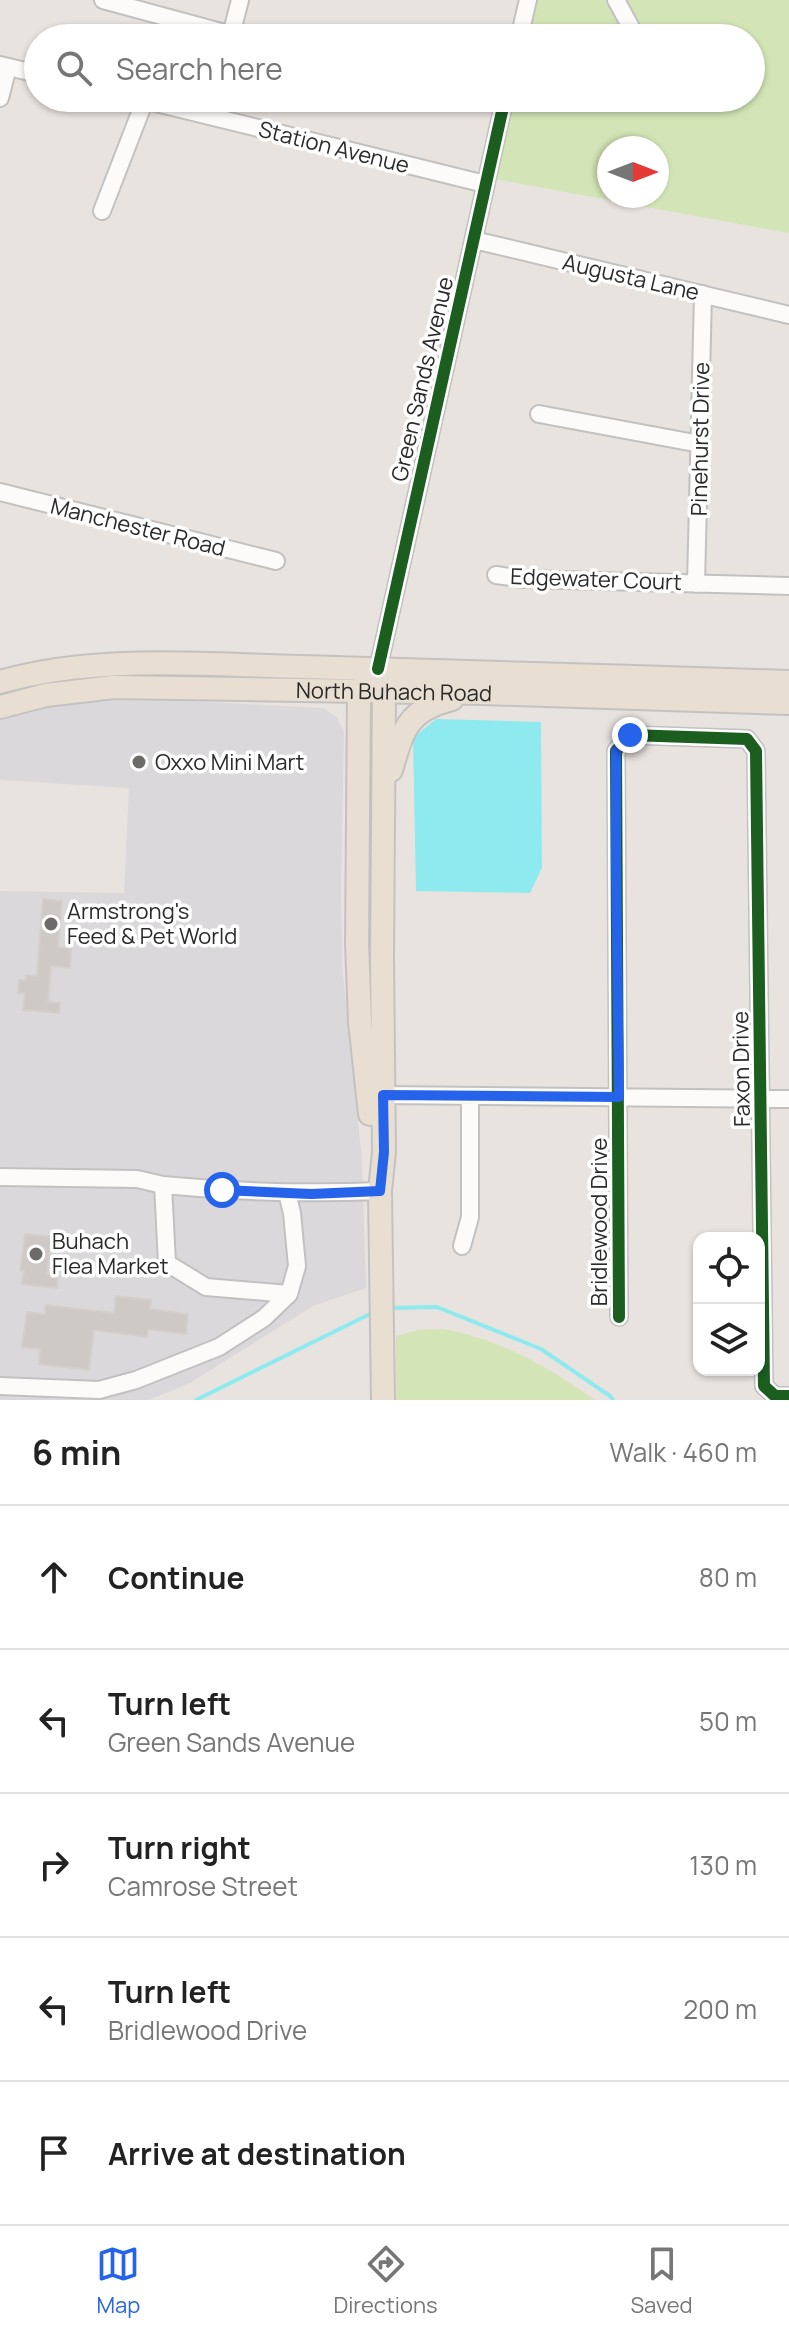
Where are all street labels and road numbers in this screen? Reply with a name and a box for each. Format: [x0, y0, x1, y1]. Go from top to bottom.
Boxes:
street label: Station Avenue [255, 114, 413, 180]
street label: Augusta Lane [560, 247, 702, 307]
street label: Green Sands Avenue [384, 274, 460, 484]
street label: Pinehurst Drive [684, 362, 716, 516]
street label: Manchester Road [47, 491, 229, 563]
street label: Edgewater Court [510, 561, 682, 597]
street label: North Buhach Road [296, 675, 492, 708]
street label: Faxon Drive [725, 1011, 757, 1127]
street label: Bridlewood Drive [584, 1138, 614, 1306]

